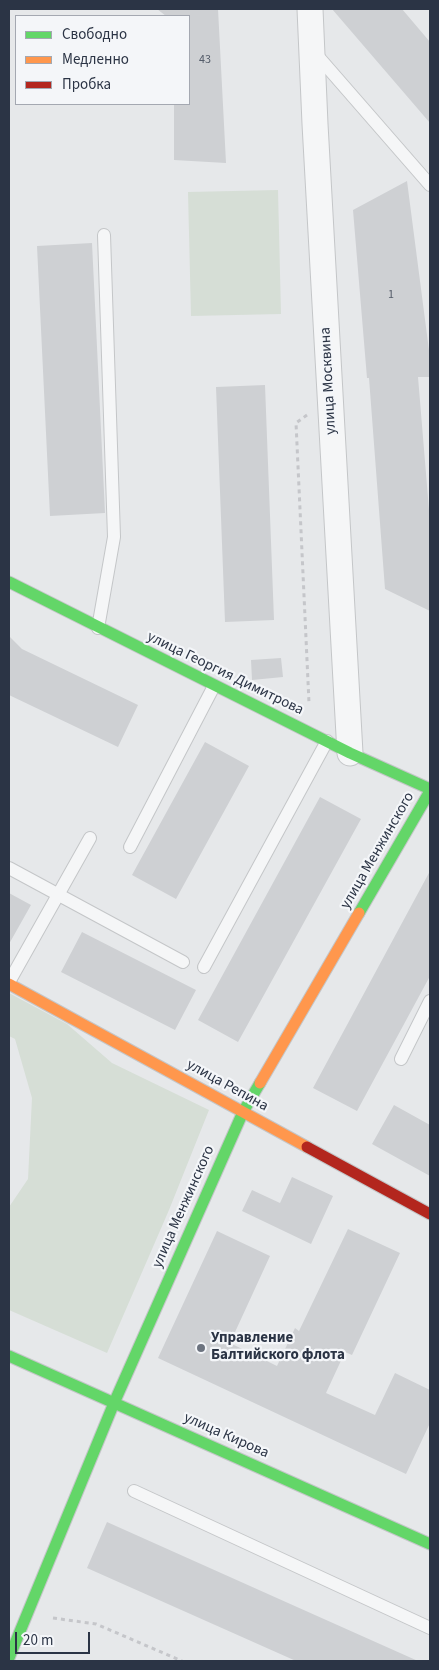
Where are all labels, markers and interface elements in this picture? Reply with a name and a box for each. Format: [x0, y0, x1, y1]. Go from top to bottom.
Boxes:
legend [15, 15, 190, 105]
text: Свободно [62, 24, 127, 45]
text: Медленно [62, 49, 129, 70]
house number: 43 [199, 53, 211, 67]
text: Пробка [62, 74, 111, 95]
house number: 1 [388, 288, 394, 302]
street label: улица Москвина [317, 327, 341, 435]
street label: улица Георгия Димитрова [144, 628, 306, 720]
street label: улица Менжинского [337, 789, 419, 913]
street label: улица Репина [183, 1056, 271, 1116]
street label: улица Менжинского [149, 1143, 219, 1271]
place label: Управление Балтийского флота [211, 1330, 345, 1365]
marker: Управление Балтийского флота [195, 1342, 207, 1354]
street label: улица Кирова [181, 1409, 271, 1463]
scale bar [18, 1622, 92, 1654]
text: 20 m [23, 1630, 53, 1651]

